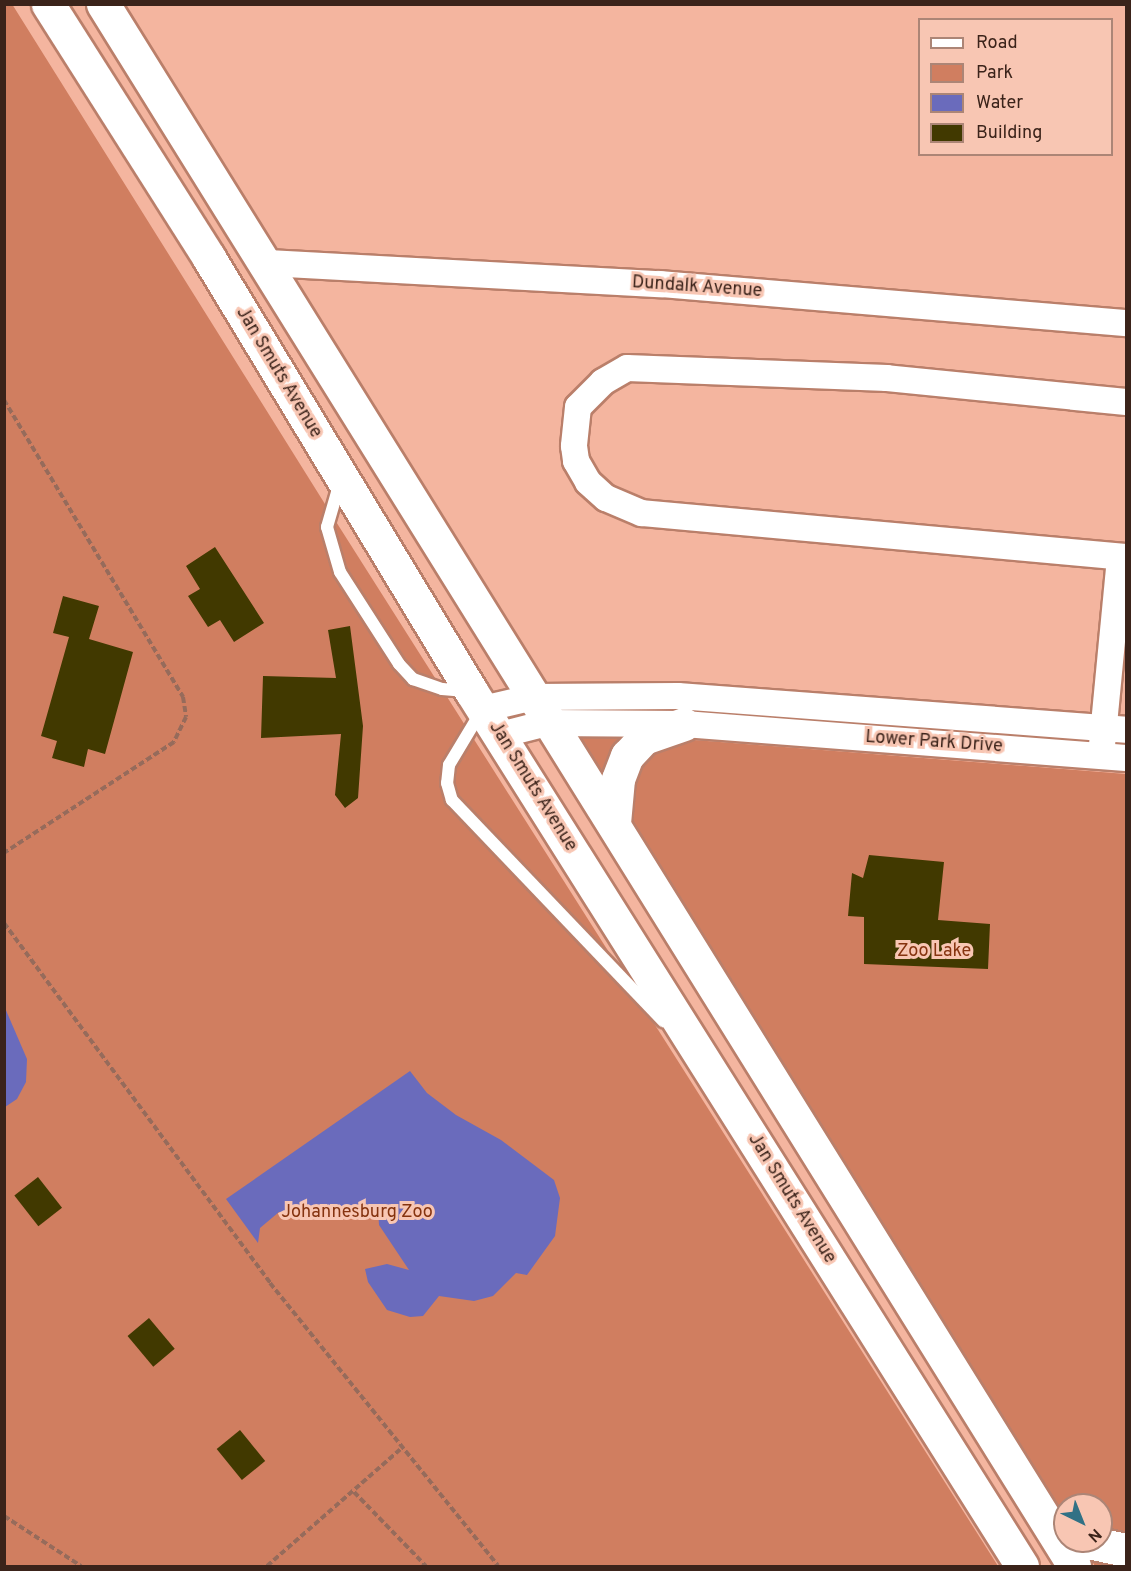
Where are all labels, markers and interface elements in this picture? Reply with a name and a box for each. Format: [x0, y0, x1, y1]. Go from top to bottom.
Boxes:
legend [918, 18, 1113, 156]
text: Road [976, 32, 1018, 55]
text: Park [976, 62, 1013, 85]
text: Water [976, 92, 1023, 115]
text: Building [976, 122, 1042, 145]
street label: Dundalk Avenue [631, 273, 763, 303]
street label: Jan Smuts Avenue [230, 303, 326, 443]
street label: Jan Smuts Avenue [483, 718, 581, 856]
street label: Lower Park Drive [865, 727, 1003, 759]
park label: Zoo Lake [897, 941, 971, 963]
street label: Jan Smuts Avenue [742, 1130, 840, 1268]
park label: Johannesburg Zoo [281, 1202, 433, 1224]
north arrow [1053, 1493, 1113, 1553]
text: N [1083, 1523, 1105, 1546]

